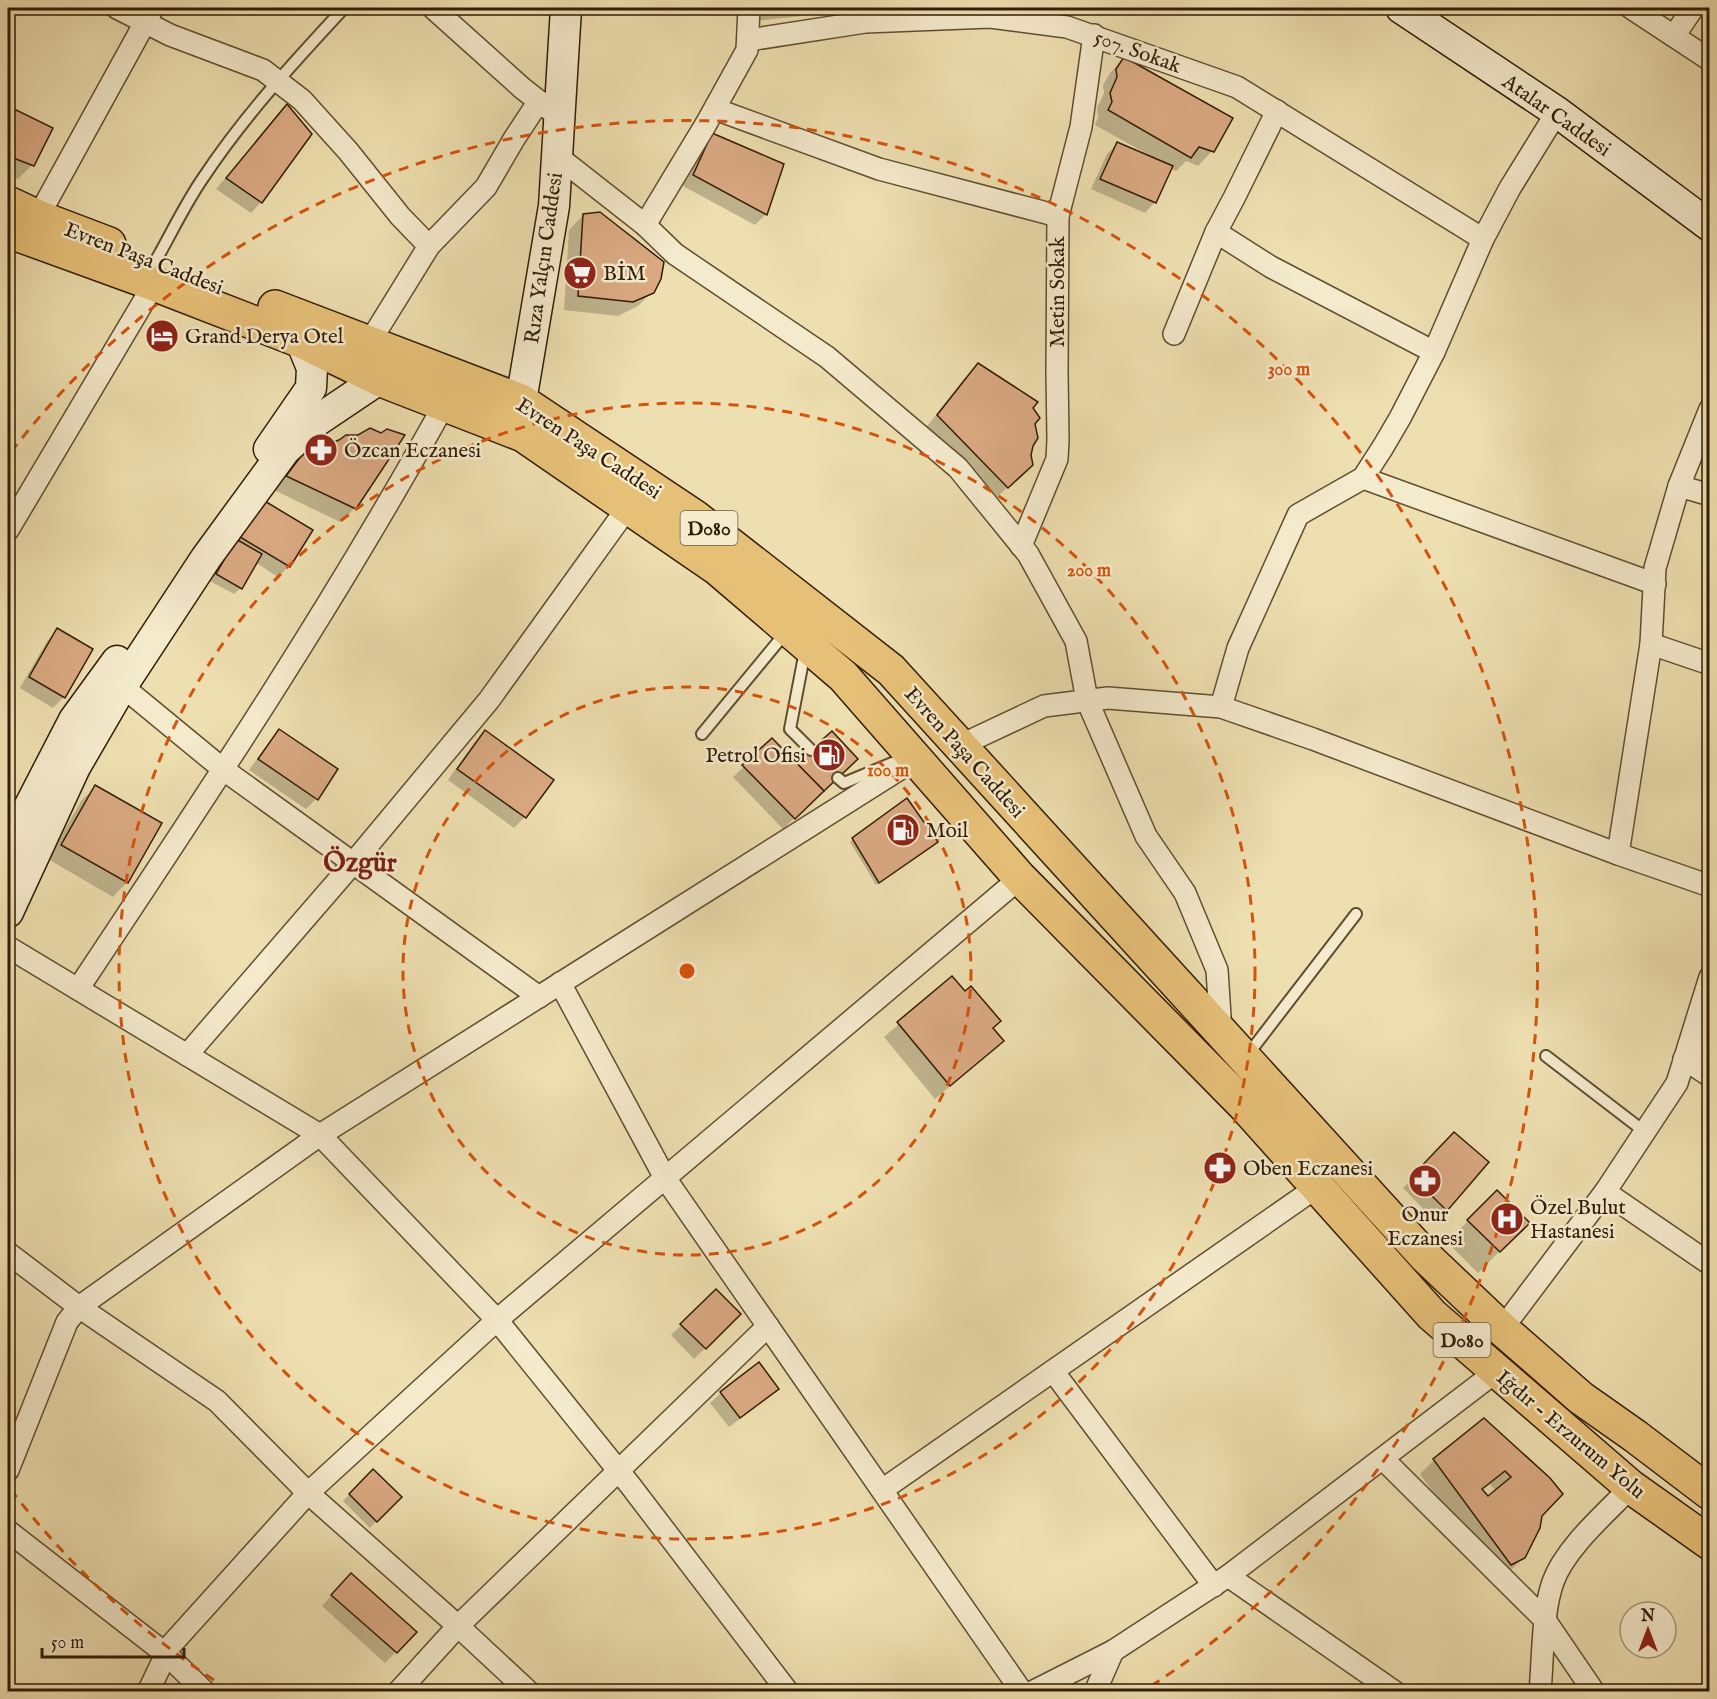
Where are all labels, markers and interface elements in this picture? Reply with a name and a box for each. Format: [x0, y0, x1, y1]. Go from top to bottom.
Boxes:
street label: 507. Sokak [1090, 24, 1185, 81]
street label: Atalar Caddesi [1496, 68, 1616, 164]
street label: Rıza Yalçın Caddesi [519, 171, 570, 346]
street label: Evren Paşa Caddesi [60, 217, 227, 302]
street label: Metin Sokak [1045, 236, 1072, 348]
supermarket icon: BİM [562, 255, 598, 291]
place label: BİM [603, 261, 646, 288]
hotel icon: Grand Derya Otel [144, 318, 180, 354]
place label: Grand Derya Otel [185, 324, 344, 351]
text: 300 m [1268, 359, 1310, 382]
street label: Evren Paşa Caddesi [510, 392, 666, 506]
pharmacy icon: Özcan Eczanesi [303, 432, 339, 468]
place label: Özcan Eczanesi [344, 438, 481, 465]
road number: D080 [680, 511, 738, 545]
text: 200 m [1067, 560, 1111, 583]
street label: Evren Paşa Caddesi [898, 682, 1030, 824]
fuel station icon: Petrol Ofisi [811, 737, 847, 773]
place label: Petrol Ofisi [705, 743, 806, 770]
text: 100 m [867, 760, 909, 783]
fuel station icon: Moil [885, 812, 921, 848]
place label: Moil [926, 818, 968, 845]
district label: Özgür [323, 845, 398, 881]
centre of rings [677, 961, 697, 981]
pharmacy icon: Oben Eczanesi [1202, 1150, 1238, 1186]
place label: Oben Eczanesi [1243, 1156, 1373, 1183]
pharmacy icon: Onur Eczanesi [1407, 1163, 1443, 1199]
place label: Özel Bulut Hastanesi [1530, 1195, 1626, 1246]
hospital icon: Özel Bulut Hastanesi [1489, 1201, 1525, 1237]
place label: Onur Eczanesi [1387, 1202, 1463, 1253]
road number: D080 [1434, 1323, 1490, 1357]
street label: Iğdır - Erzurum Yolu [1490, 1365, 1650, 1506]
north arrow [1618, 1600, 1678, 1660]
text: N [1640, 1607, 1655, 1627]
scale bar [42, 1621, 184, 1659]
text: 50 m [51, 1632, 84, 1655]

